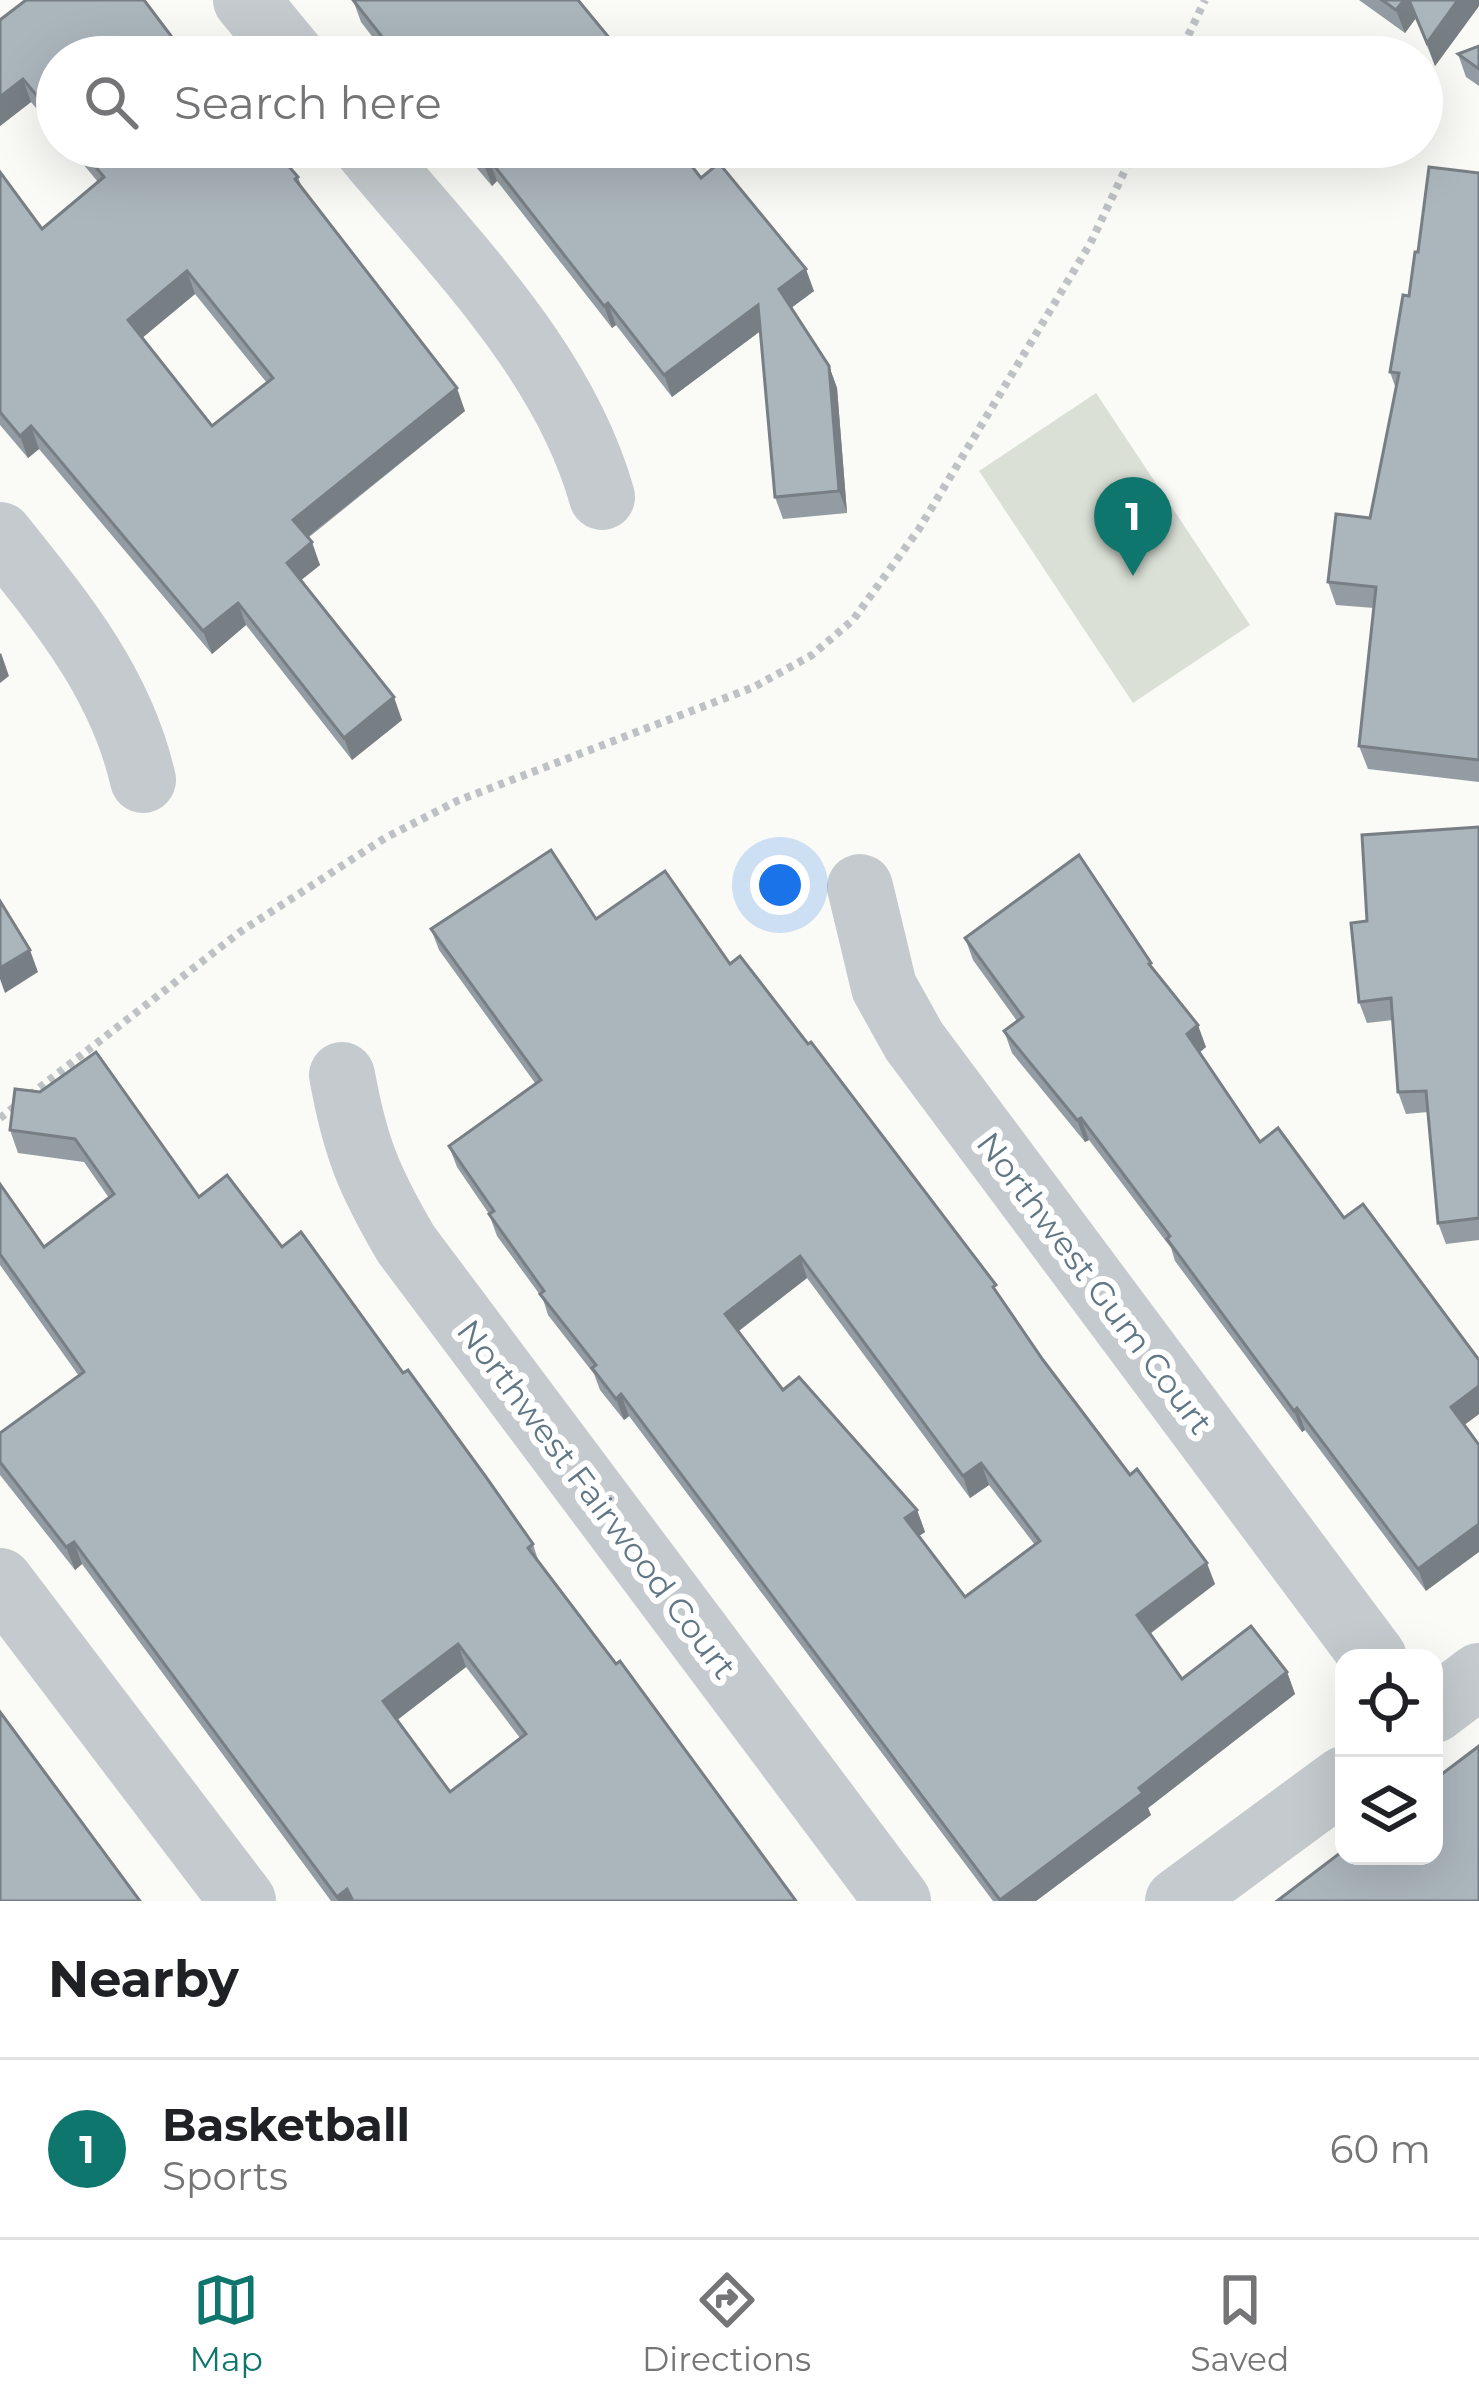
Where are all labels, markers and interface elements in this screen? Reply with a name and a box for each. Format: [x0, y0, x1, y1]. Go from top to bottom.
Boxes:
search box [36, 36, 1443, 168]
icon: search [78, 69, 144, 135]
text: Search here [174, 75, 442, 130]
pin: 1 [1094, 477, 1172, 576]
your location [750, 855, 810, 915]
street label: Northwest Gum Court [969, 1124, 1221, 1442]
street label: Northwest Fairwood Court [449, 1312, 745, 1686]
map controls [1335, 1649, 1443, 1865]
button: locate [1335, 1649, 1443, 1757]
button: layers [1335, 1757, 1443, 1865]
text: Nearby [48, 1948, 239, 2010]
text: Basketball [162, 2097, 410, 2152]
text: 1 [79, 2125, 95, 2173]
text: 60 m [1330, 2125, 1431, 2173]
text: Sports [162, 2152, 288, 2200]
tab: Map [190, 2267, 263, 2379]
tab: Directions [642, 2267, 811, 2379]
tab: Saved [1190, 2267, 1289, 2379]

